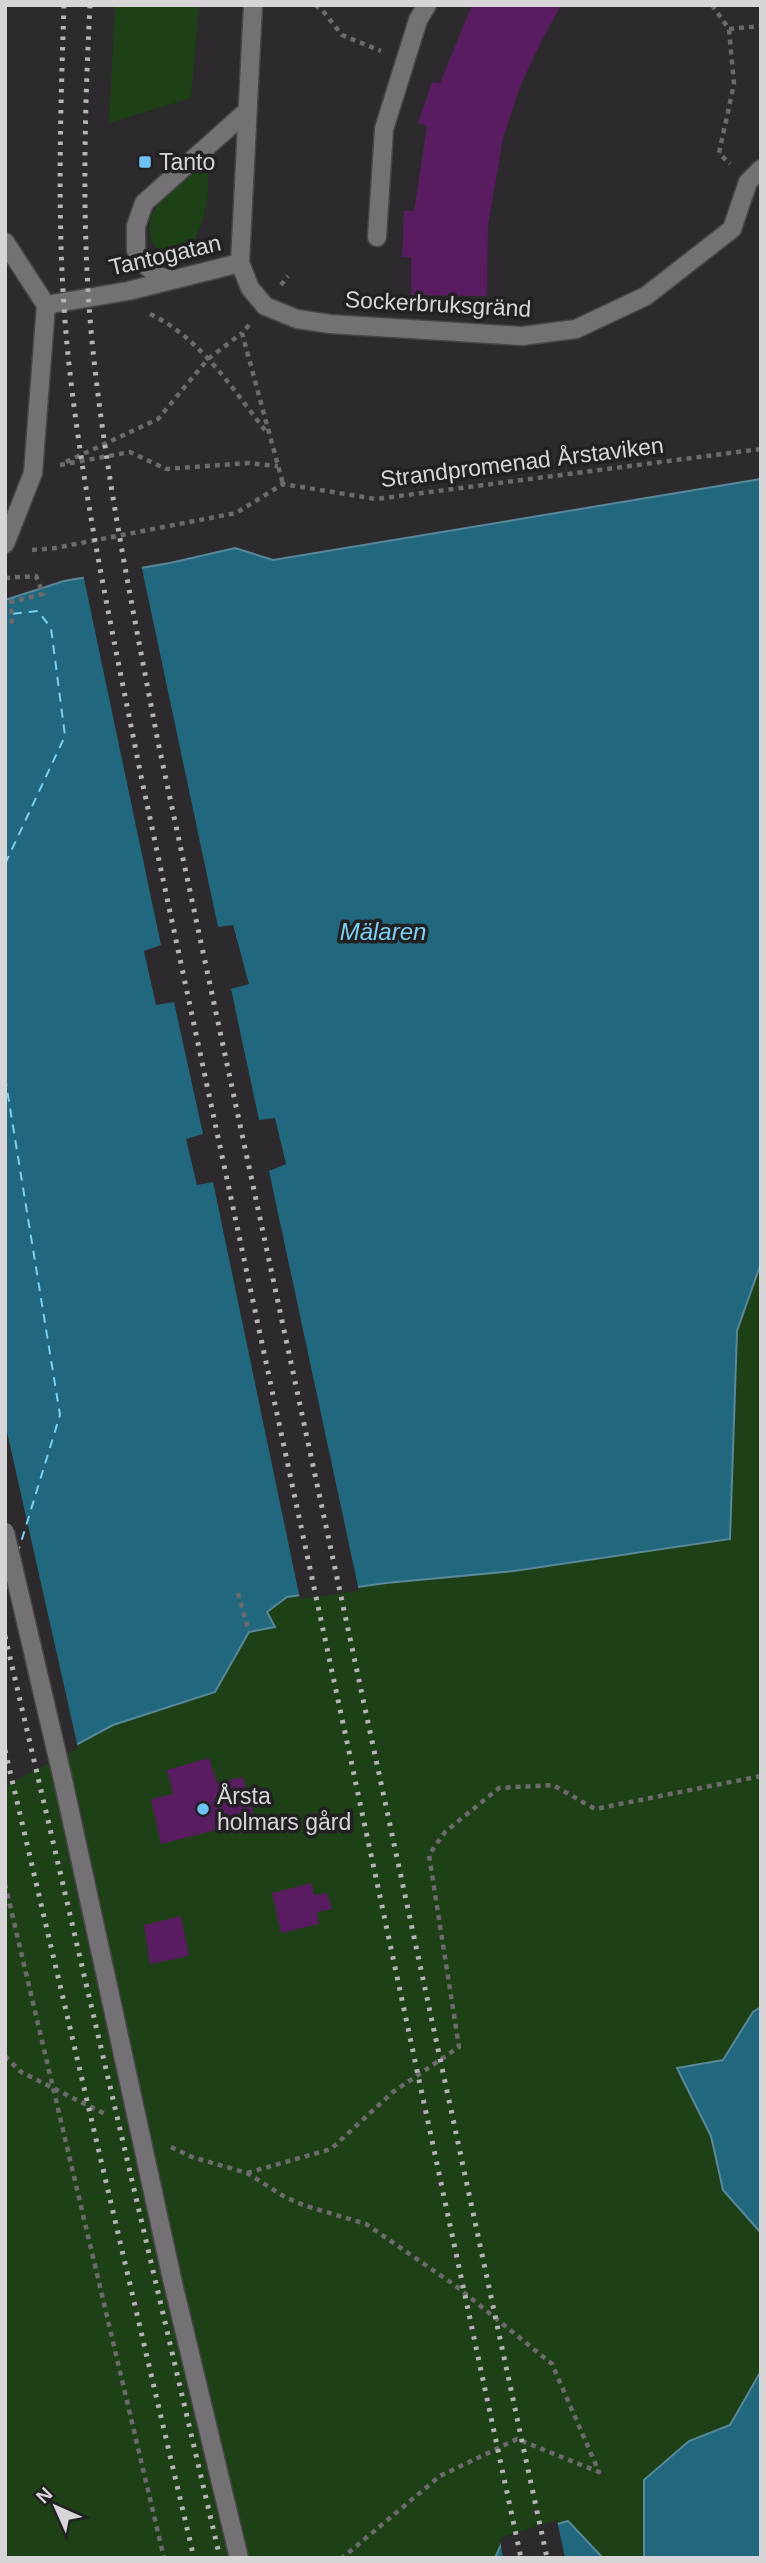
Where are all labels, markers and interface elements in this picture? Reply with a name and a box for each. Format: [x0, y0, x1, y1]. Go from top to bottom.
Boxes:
place label: Tanto [159, 149, 215, 175]
marker: Tanto [137, 154, 153, 170]
street label: Tantogatan [107, 230, 223, 280]
street label: Sockerbruksgränd [344, 286, 532, 322]
street label: Strandpromenad Årstaviken [379, 431, 665, 492]
water label: Mälaren [340, 918, 426, 945]
place label: Årsta holmars gård [217, 1782, 351, 1835]
marker: Årsta holmars gård [195, 1801, 211, 1817]
north arrow [21, 2472, 91, 2542]
text: N [32, 2483, 57, 2508]

